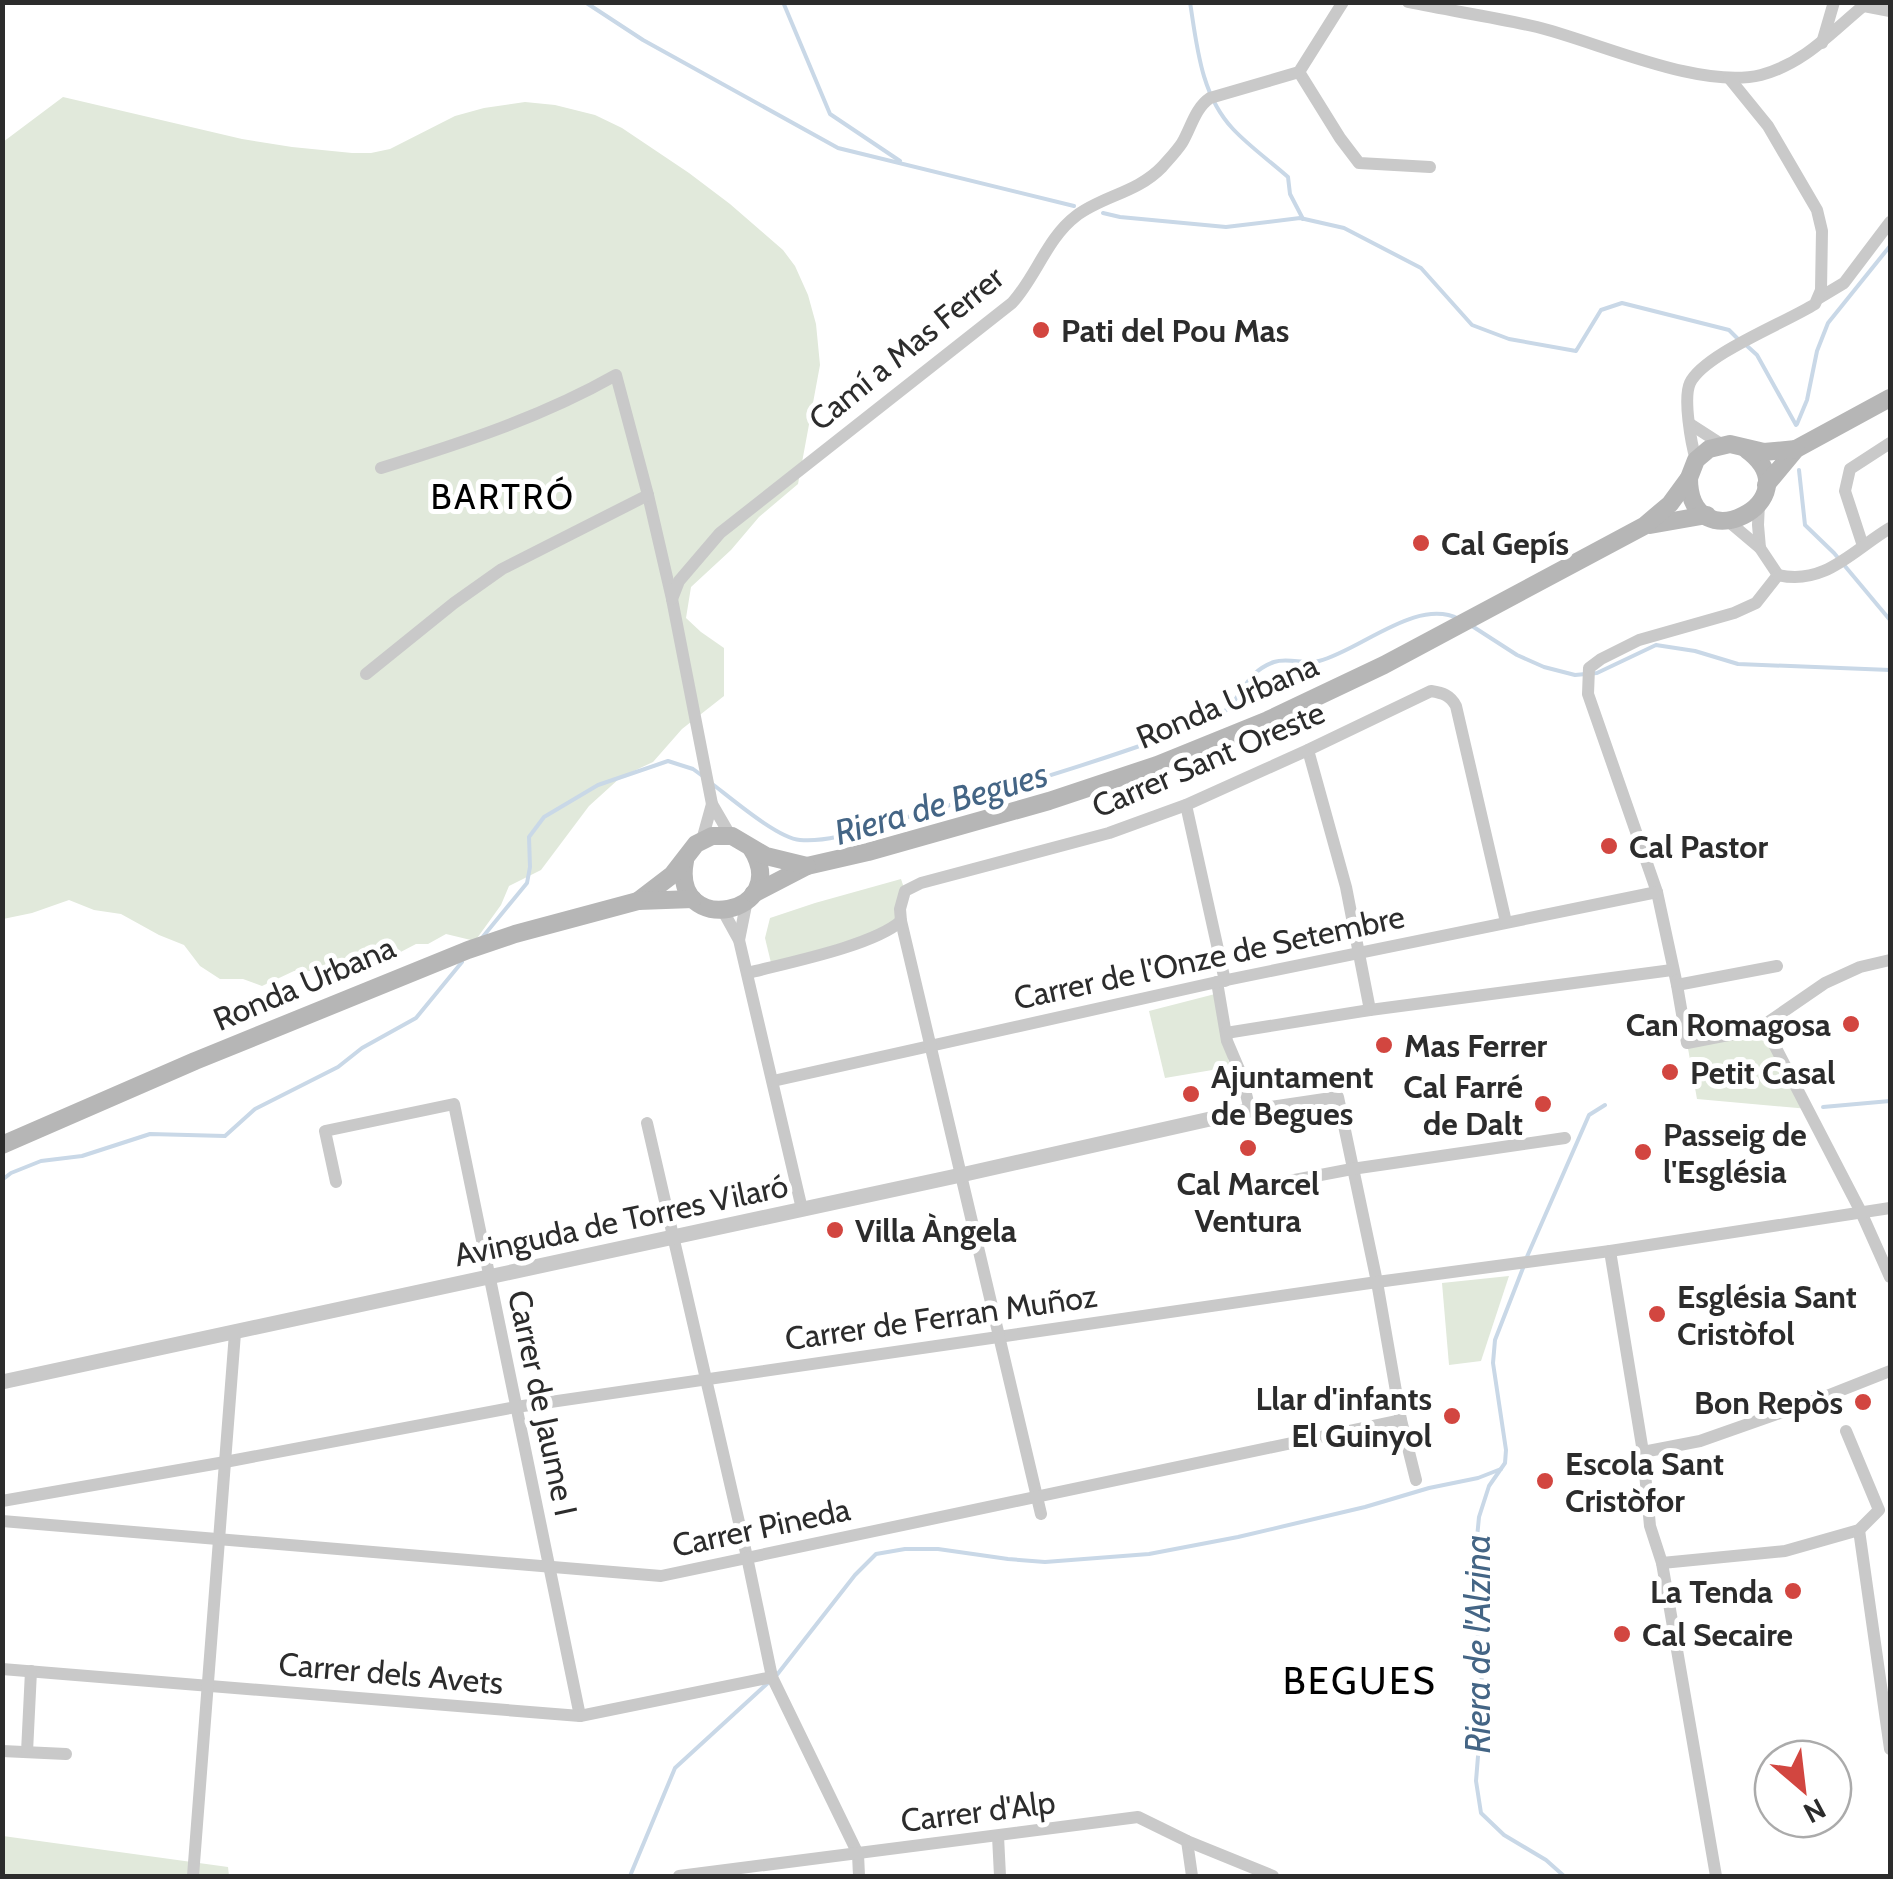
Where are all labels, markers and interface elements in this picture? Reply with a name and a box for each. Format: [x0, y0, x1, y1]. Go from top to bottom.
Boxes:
street label: Camí a Mas Ferrer [801, 257, 1012, 438]
place label: Pati del Pou Mas [1061, 311, 1289, 350]
marker: Pati del Pou Mas [1030, 319, 1052, 341]
district label: BARTRÓ [431, 475, 575, 518]
place label: Cal Gepís [1441, 524, 1569, 563]
marker: Cal Gepís [1410, 532, 1432, 554]
street label: Ronda Urbana [1130, 645, 1324, 757]
street label: Carrer Sant Oreste [1086, 692, 1330, 826]
water label: Riera de Begues [829, 752, 1053, 854]
place label: Cal Pastor [1629, 827, 1768, 866]
marker: Cal Pastor [1598, 835, 1620, 857]
street label: Carrer de l'Onze de Setembre [1010, 896, 1408, 1018]
street label: Ronda Urbana [207, 927, 401, 1039]
place label: Can Romagosa [1626, 1005, 1831, 1044]
marker: Can Romagosa [1840, 1013, 1862, 1035]
place label: Mas Ferrer [1404, 1026, 1548, 1065]
marker: Mas Ferrer [1373, 1034, 1395, 1056]
place label: Petit Casal [1690, 1053, 1835, 1092]
place label: Ajuntament de Begues [1211, 1057, 1374, 1133]
marker: Petit Casal [1659, 1061, 1681, 1083]
place label: Cal Farré de Dalt [1403, 1067, 1523, 1143]
marker: Ajuntament de Begues [1180, 1083, 1202, 1105]
marker: Cal Farré de Dalt [1532, 1093, 1554, 1115]
place label: Passeig de l'Església [1663, 1115, 1807, 1191]
marker: Cal Marcel Ventura [1237, 1137, 1259, 1159]
marker: Passeig de l'Església [1632, 1141, 1654, 1163]
place label: Cal Marcel Ventura [1176, 1164, 1320, 1240]
street label: Avinguda de Torres Vilaró [451, 1166, 791, 1274]
place label: Villa Àngela [855, 1211, 1017, 1250]
marker: Villa Àngela [824, 1219, 846, 1241]
street label: Carrer de Ferran Muñoz [782, 1276, 1100, 1358]
place label: Església Sant Cristòfol [1677, 1277, 1857, 1353]
street label: Carrer de Jaume I [500, 1287, 586, 1519]
marker: Església Sant Cristòfol [1646, 1303, 1668, 1325]
place label: Llar d'infants El Guinyol [1255, 1379, 1432, 1455]
place label: Bon Repòs [1694, 1383, 1843, 1422]
marker: Bon Repòs [1852, 1391, 1874, 1413]
marker: Llar d'infants El Guinyol [1441, 1405, 1463, 1427]
place label: Escola Sant Cristòfor [1565, 1444, 1724, 1520]
marker: Escola Sant Cristòfor [1534, 1470, 1556, 1492]
street label: Carrer Pineda [668, 1489, 854, 1565]
water label: Riera de l'Alzina [1456, 1534, 1499, 1754]
place label: La Tenda [1650, 1572, 1773, 1611]
marker: La Tenda [1782, 1580, 1804, 1602]
place label: Cal Secaire [1642, 1615, 1793, 1654]
marker: Cal Secaire [1611, 1623, 1633, 1645]
street label: Carrer dels Avets [277, 1644, 505, 1702]
district label: BEGUES [1283, 1657, 1437, 1704]
north arrow [1753, 1739, 1853, 1839]
street label: Carrer d'Alp [899, 1782, 1057, 1840]
text: N [1798, 1791, 1831, 1831]

